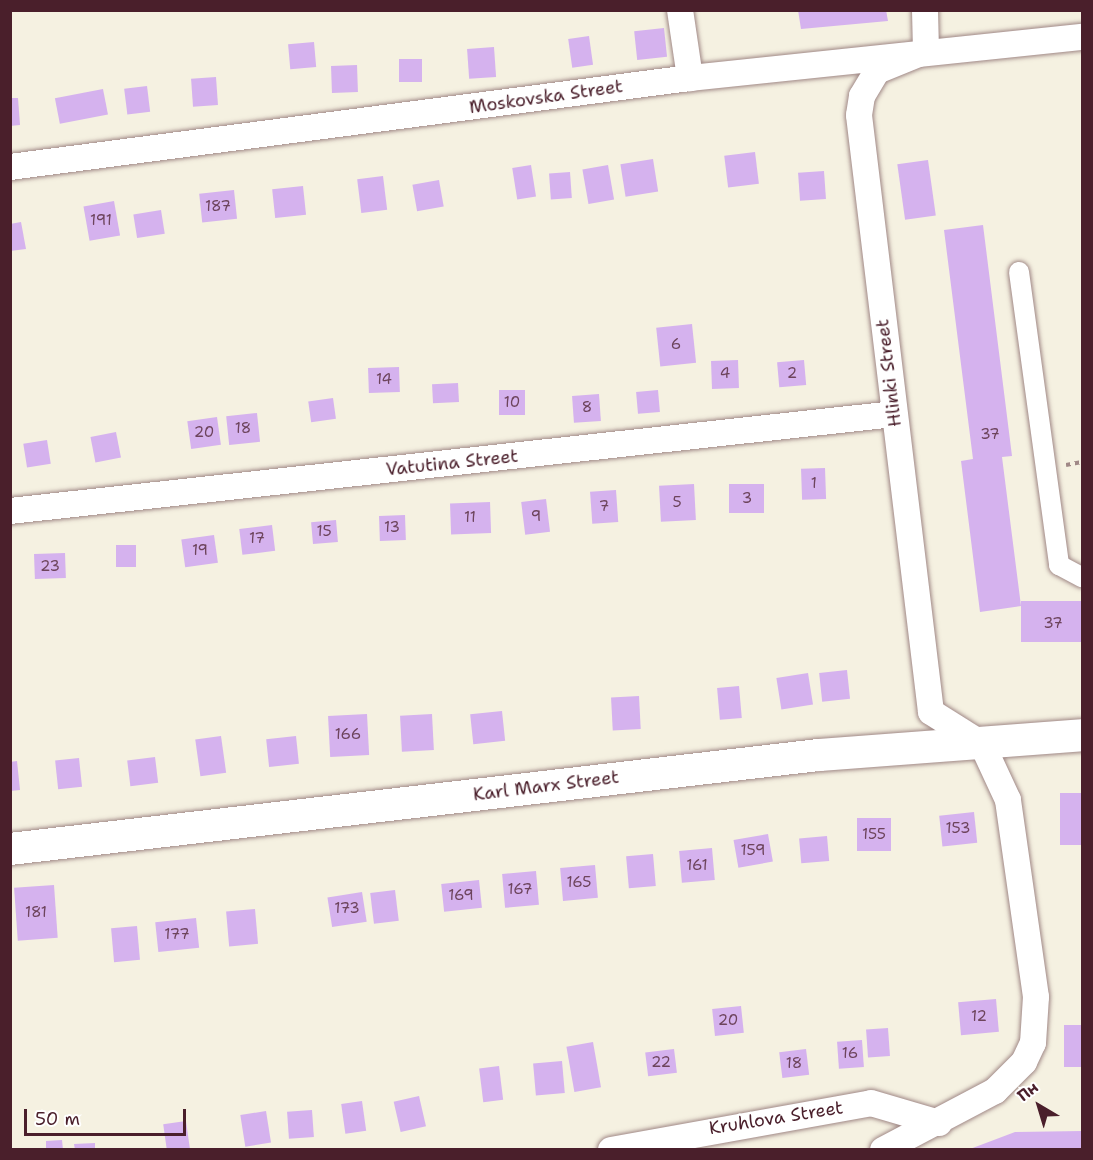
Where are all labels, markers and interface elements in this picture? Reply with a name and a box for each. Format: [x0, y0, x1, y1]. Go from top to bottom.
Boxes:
street label: Moskovska Street [468, 76, 624, 118]
house number: 187 [205, 198, 231, 216]
house number: 191 [90, 212, 112, 230]
street label: Hlinki Street [872, 318, 906, 428]
house number: 6 [671, 336, 681, 354]
house number: 4 [720, 365, 730, 383]
house number: 2 [787, 365, 797, 383]
house number: 14 [376, 371, 392, 389]
house number: 10 [504, 394, 520, 412]
house number: 8 [582, 399, 592, 417]
house number: 18 [235, 420, 251, 438]
house number: 20 [194, 424, 214, 442]
house number: 37 [980, 426, 1000, 444]
street label: Vatutina Street [385, 445, 519, 481]
house number: 1 [811, 475, 817, 493]
house number: 3 [742, 490, 752, 508]
house number: 5 [672, 494, 682, 512]
house number: 7 [599, 498, 609, 516]
house number: 9 [531, 508, 541, 526]
house number: 11 [464, 509, 476, 527]
house number: 13 [384, 519, 400, 537]
house number: 15 [316, 523, 332, 541]
house number: 17 [249, 530, 265, 548]
house number: 19 [192, 542, 208, 560]
house number: 23 [40, 558, 60, 576]
house number: 37 [1043, 615, 1063, 633]
house number: 166 [335, 726, 361, 744]
street label: Karl Marx Street [472, 766, 620, 806]
house number: 153 [945, 820, 971, 838]
house number: 155 [862, 826, 886, 844]
house number: 159 [741, 842, 765, 860]
house number: 161 [686, 857, 708, 875]
house number: 165 [567, 874, 591, 892]
house number: 167 [507, 881, 533, 899]
house number: 169 [448, 887, 474, 905]
house number: 173 [334, 900, 360, 918]
house number: 181 [25, 904, 47, 922]
house number: 177 [164, 926, 190, 944]
house number: 12 [971, 1008, 987, 1026]
house number: 20 [718, 1012, 738, 1030]
house number: 16 [842, 1045, 858, 1063]
house number: 22 [651, 1054, 671, 1072]
house number: 18 [786, 1055, 802, 1073]
north arrow [1009, 1076, 1069, 1136]
text: Пн [1013, 1077, 1042, 1106]
scale bar [27, 1097, 189, 1135]
street label: Kruhlova Street [707, 1097, 845, 1139]
text: 50 m [35, 1107, 80, 1131]

